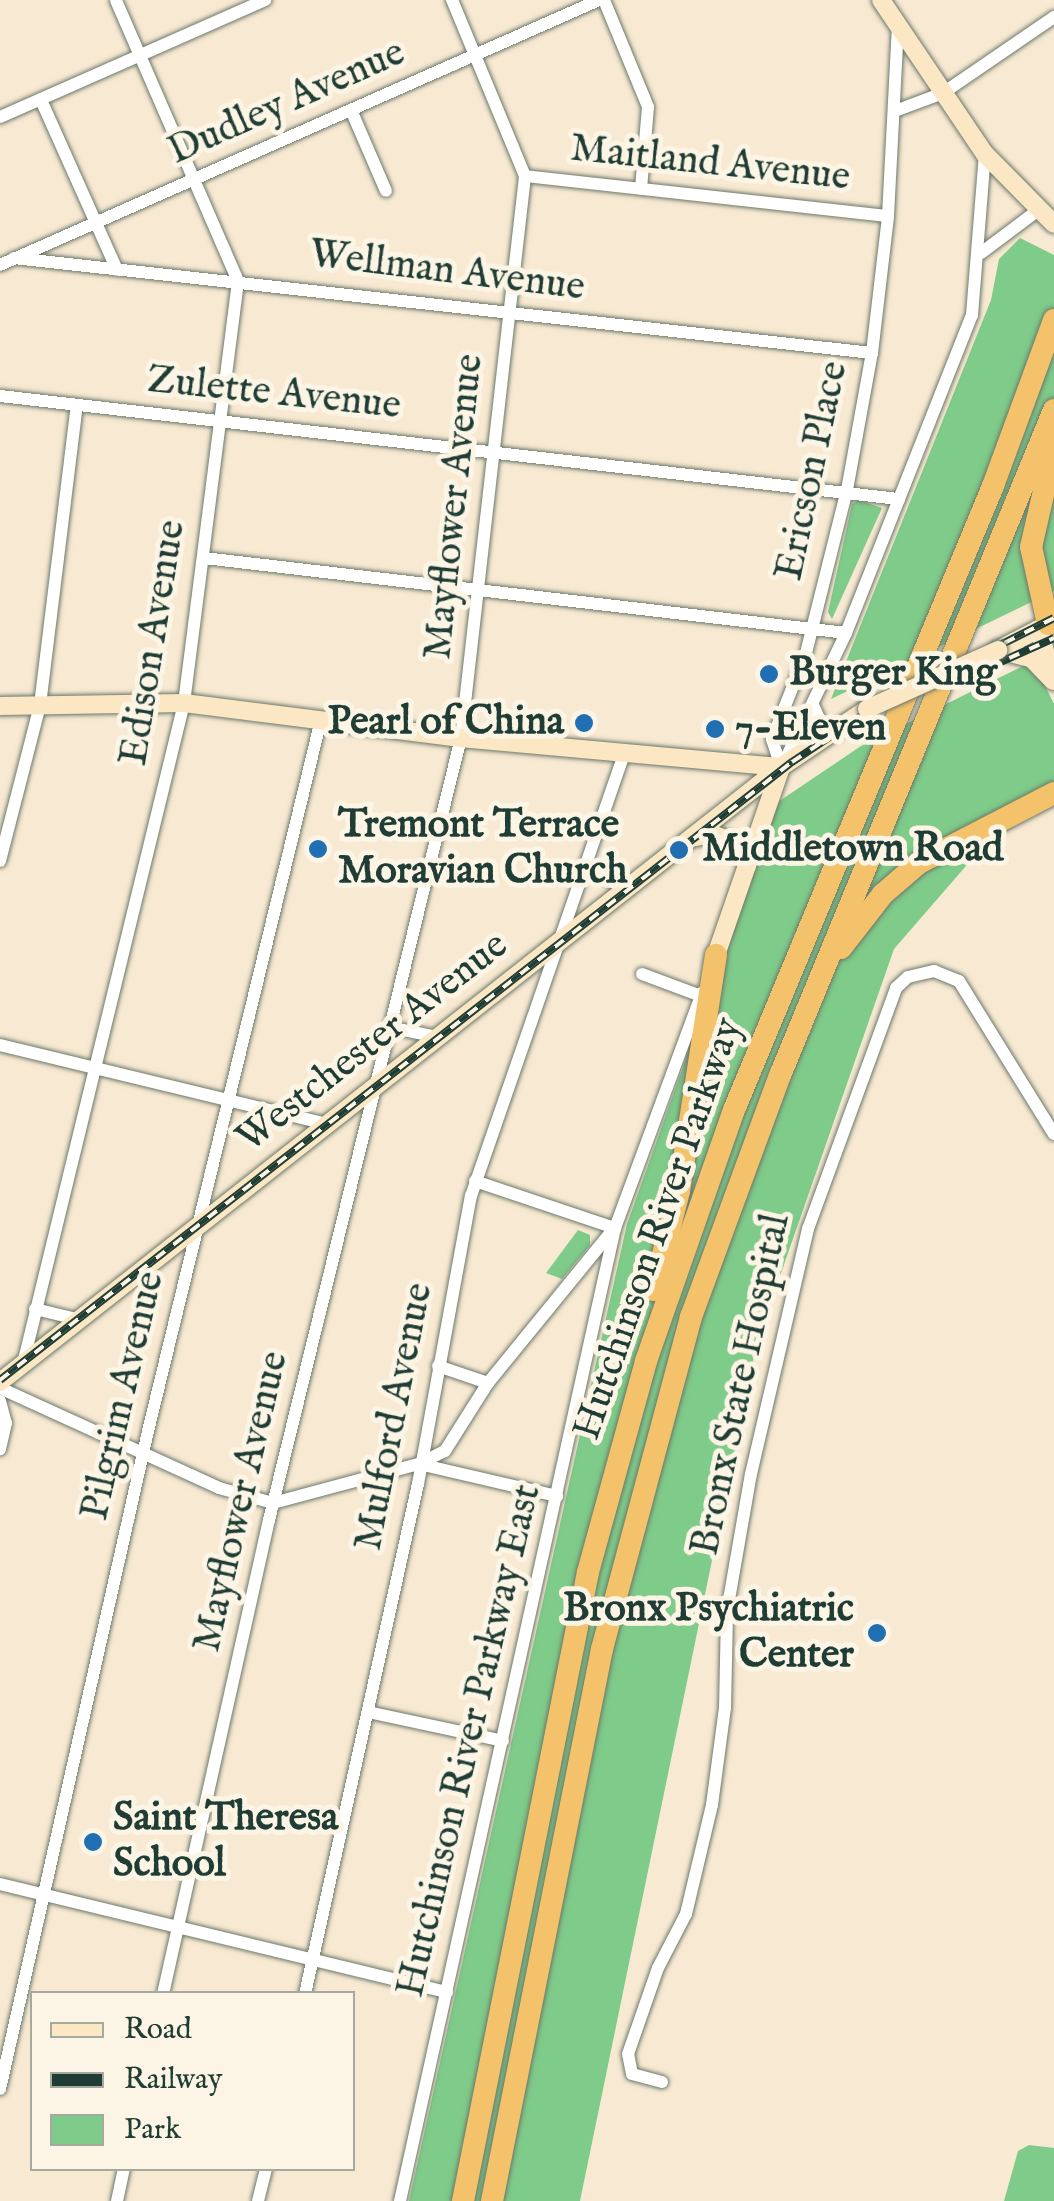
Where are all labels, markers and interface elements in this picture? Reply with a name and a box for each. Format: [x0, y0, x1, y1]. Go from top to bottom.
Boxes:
street label: Dudley Avenue [161, 29, 413, 177]
street label: Maitland Avenue [568, 125, 852, 203]
street label: Wellman Avenue [307, 231, 587, 313]
street label: Mayflower Avenue [415, 352, 495, 662]
street label: Zulette Avenue [145, 357, 403, 431]
street label: Ericson Place [766, 357, 860, 585]
street label: Edison Avenue [111, 517, 197, 769]
place label: Burger King [789, 650, 997, 698]
marker: Burger King [758, 663, 780, 685]
place label: Pearl of China [328, 699, 564, 747]
place label: 7-Eleven [735, 705, 886, 753]
marker: Pearl of China [573, 712, 595, 734]
marker: 7-Eleven [704, 718, 726, 740]
place label: Tremont Terrace Moravian Church [338, 802, 627, 896]
place label: Middletown Road [702, 826, 1003, 874]
marker: Middletown Road [666, 837, 692, 863]
marker: Tremont Terrace Moravian Church [307, 838, 329, 860]
street label: Westchester Avenue [228, 922, 518, 1164]
street label: Hutchinson River Parkway [564, 1012, 754, 1446]
street label: Bronx State Hospital [682, 1210, 802, 1560]
street label: Pilgrim Avenue [72, 1267, 176, 1525]
street label: Mulford Avenue [346, 1279, 444, 1555]
street label: Mayflower Avenue [184, 1347, 300, 1657]
street label: Hutchinson River Parkway East [388, 1480, 552, 2002]
place label: Bronx Psychiatric Center [563, 1586, 854, 1680]
marker: Bronx Psychiatric Center [864, 1620, 890, 1646]
place label: Saint Theresa School [113, 1795, 338, 1889]
marker: Saint Theresa School [82, 1831, 104, 1853]
legend [30, 1991, 355, 2171]
text: Road [124, 2011, 192, 2049]
text: Railway [124, 2061, 222, 2099]
text: Park [124, 2111, 181, 2149]

